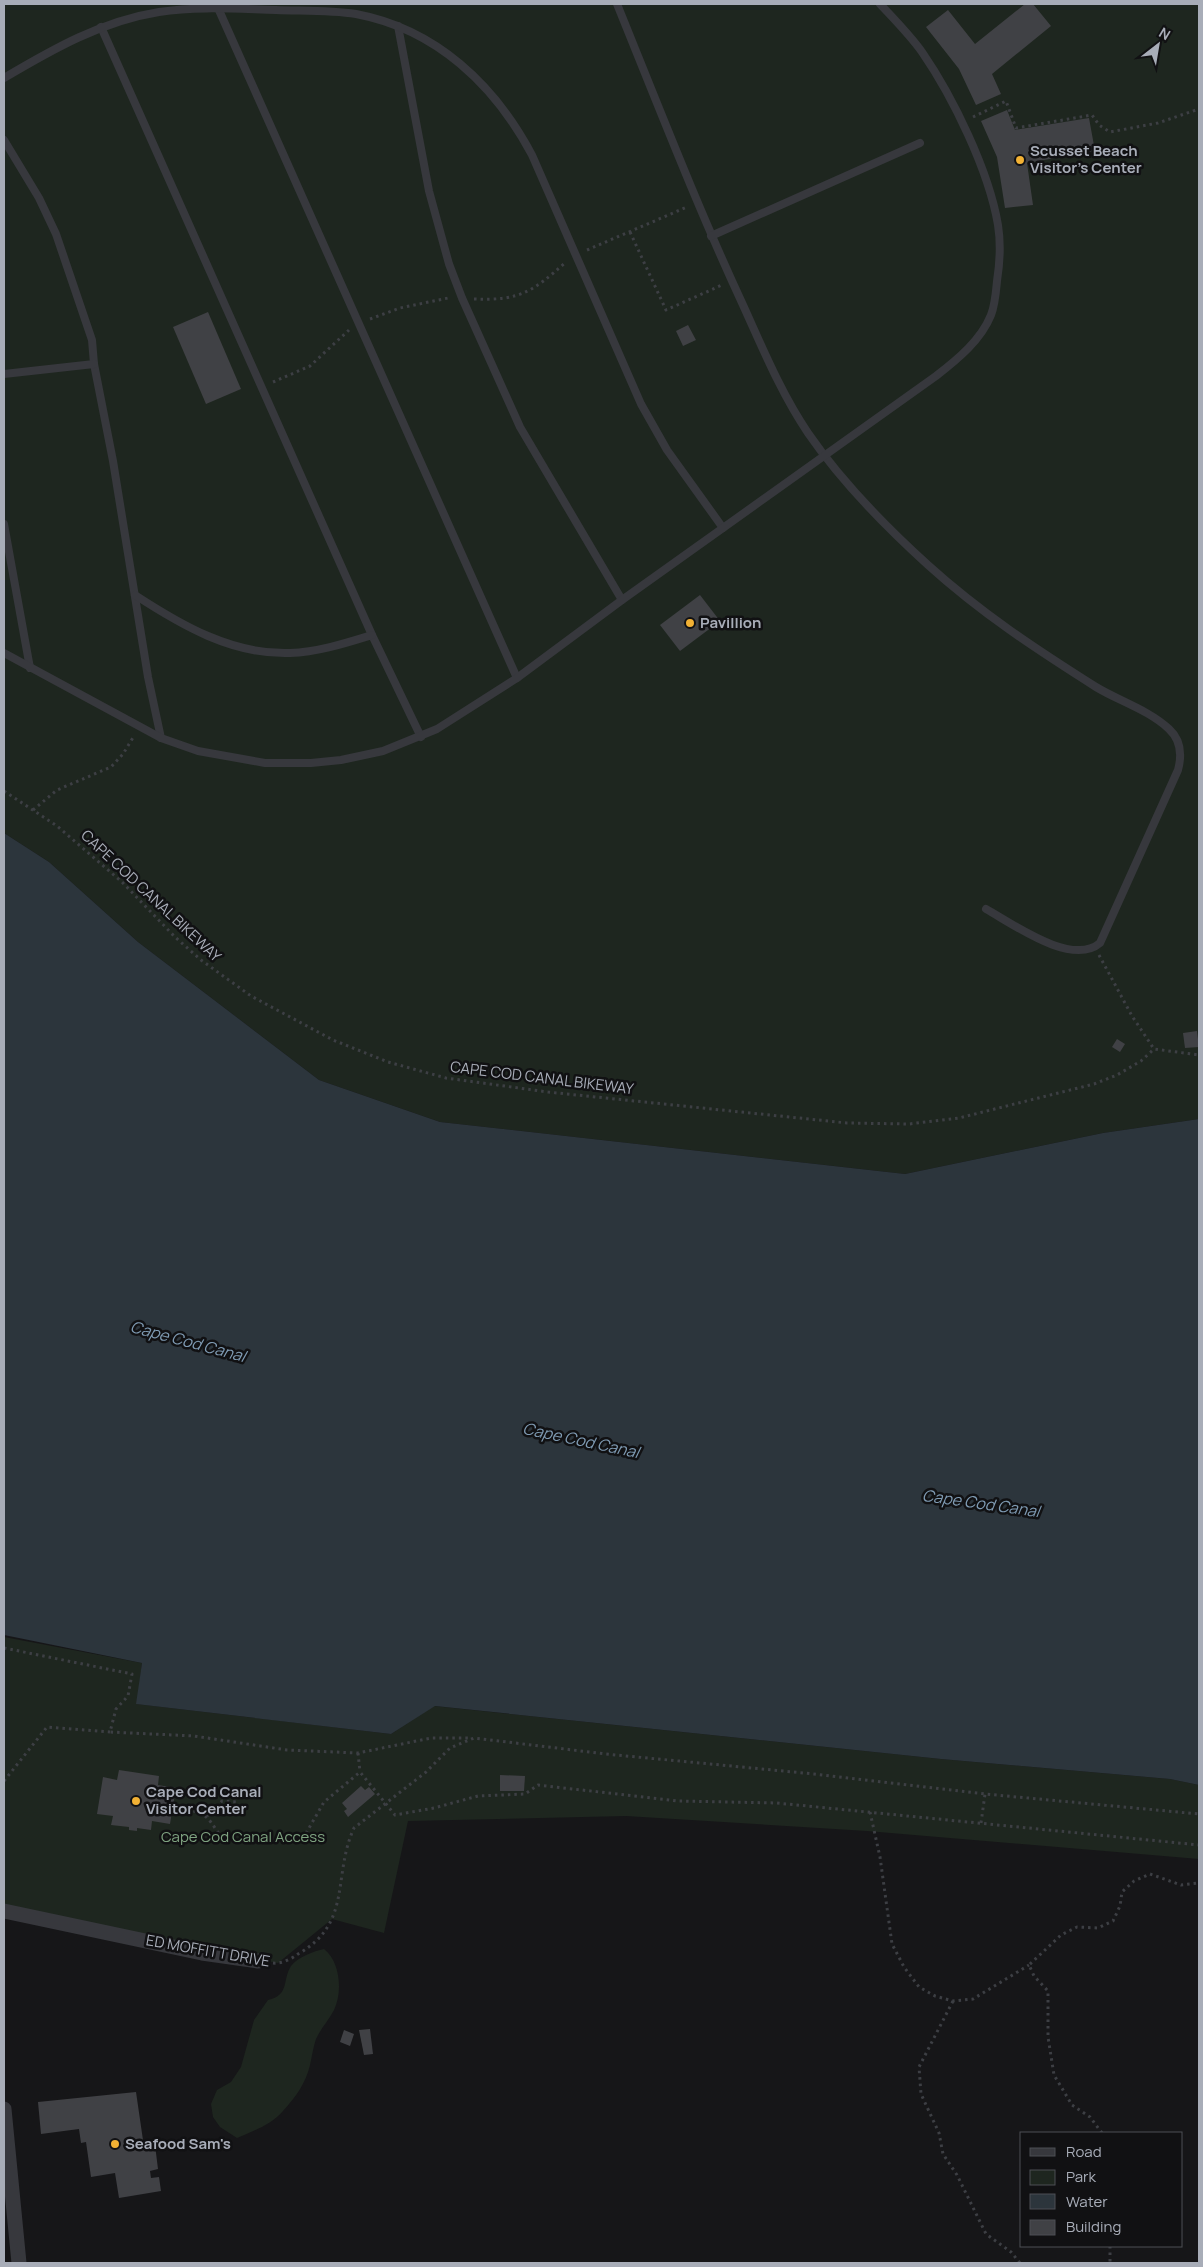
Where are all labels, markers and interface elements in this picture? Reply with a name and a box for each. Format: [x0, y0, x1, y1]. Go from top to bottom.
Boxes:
north arrow [1133, 20, 1183, 70]
text: N [1156, 23, 1174, 44]
place label: Scusset Beach Visitor's Center [1030, 140, 1142, 178]
marker: Scusset Beach Visitor's Center [1014, 154, 1026, 166]
place label: Pavillion [700, 612, 762, 633]
marker: Pavillion [684, 617, 696, 629]
street label: CAPE COD CANAL BIKEWAY [77, 825, 227, 967]
street label: CAPE COD CANAL BIKEWAY [449, 1056, 636, 1099]
water label: Cape Cod Canal [128, 1315, 250, 1368]
water label: Cape Cod Canal [521, 1417, 643, 1464]
water label: Cape Cod Canal [921, 1484, 1043, 1522]
place label: Cape Cod Canal Visitor Center [146, 1781, 262, 1819]
marker: Cape Cod Canal Visitor Center [130, 1795, 142, 1807]
park label: Cape Cod Canal Access [161, 1826, 325, 1847]
street label: ED MOFFITT DRIVE [144, 1929, 272, 1972]
legend [1020, 2132, 1183, 2247]
place label: Seafood Sam's [125, 2133, 231, 2154]
marker: Seafood Sam's [109, 2138, 121, 2150]
text: Road [1066, 2141, 1102, 2162]
text: Park [1066, 2166, 1096, 2187]
text: Water [1066, 2191, 1108, 2212]
text: Building [1066, 2216, 1121, 2237]

